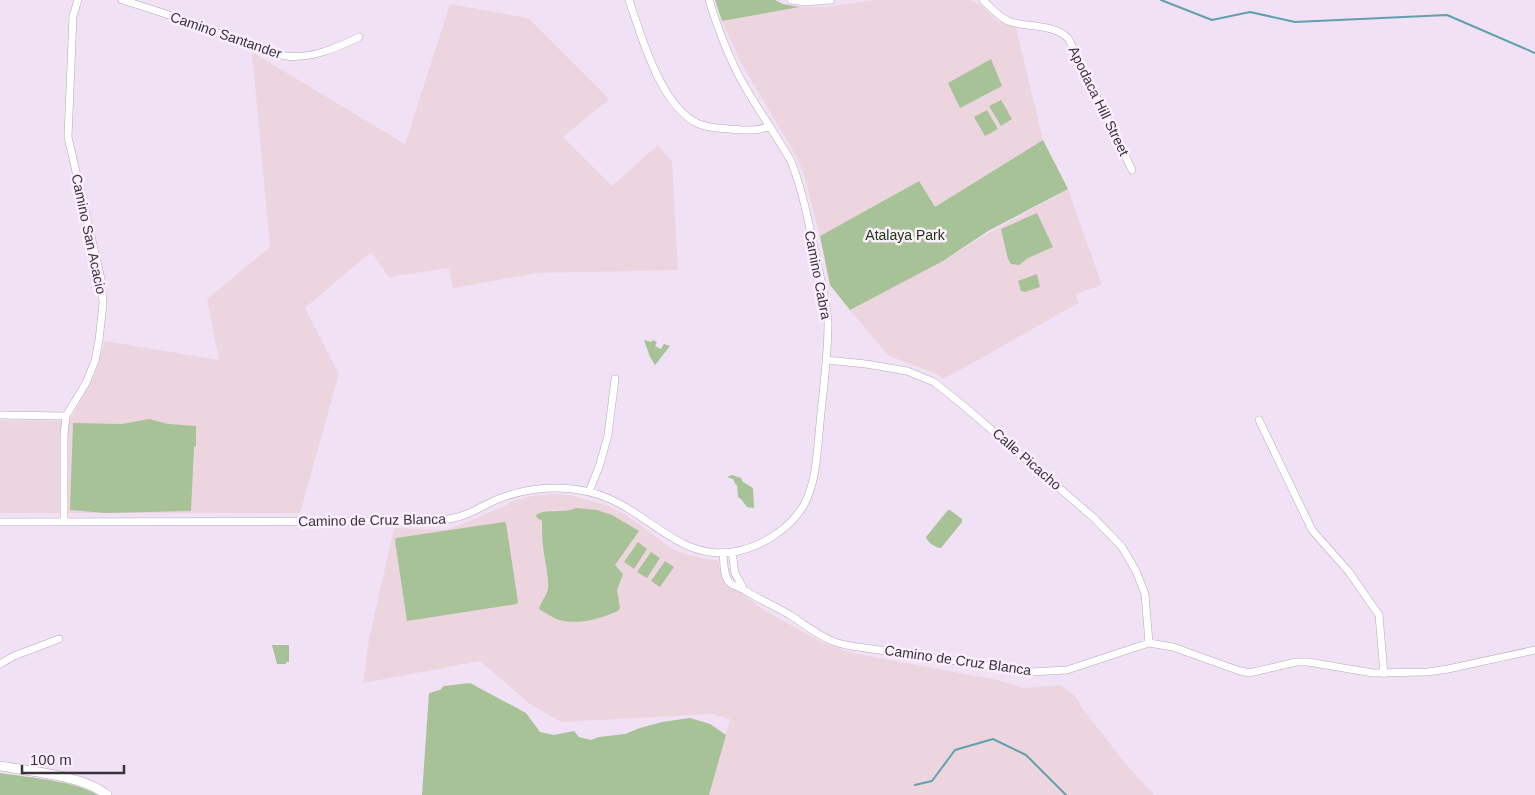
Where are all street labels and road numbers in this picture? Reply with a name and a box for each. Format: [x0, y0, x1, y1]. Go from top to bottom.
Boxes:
street label: Camino Santander [168, 8, 284, 62]
street label: Apodaca Hill Street [1066, 44, 1133, 158]
street label: Camino San Acacio [68, 173, 110, 296]
street label: Camino Cabra [802, 229, 835, 321]
street label: Calle Picacho [989, 425, 1065, 493]
street label: Camino de Cruz Blanca [298, 511, 446, 529]
street label: Camino de Cruz Blanca [884, 642, 1033, 678]

